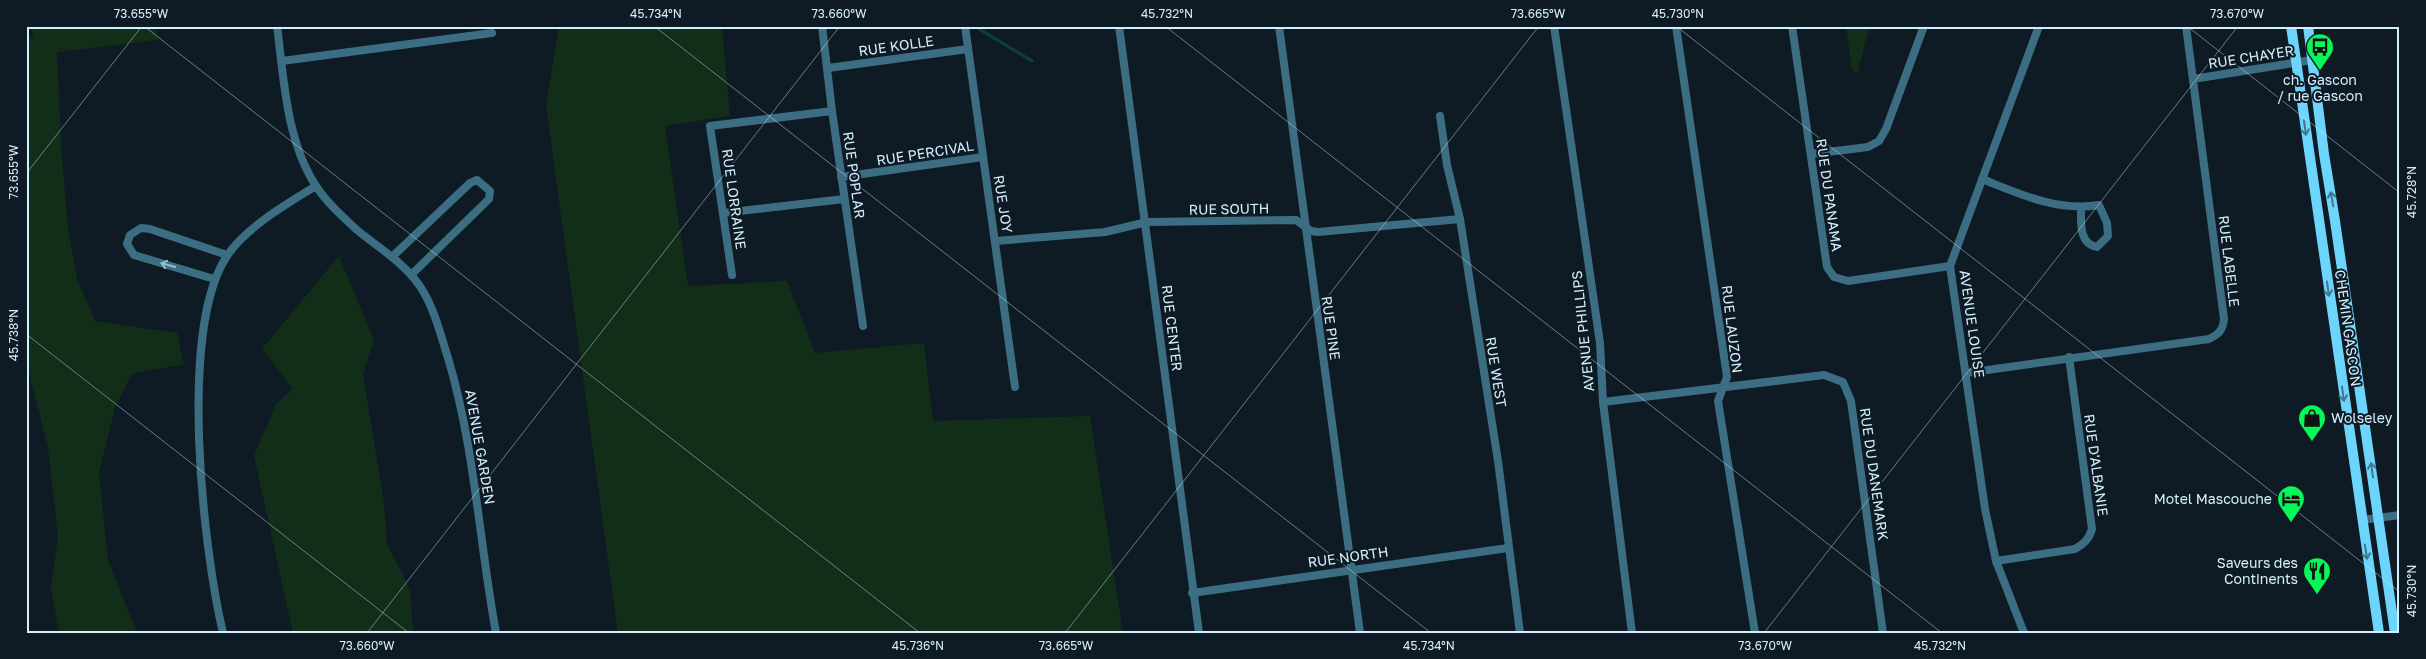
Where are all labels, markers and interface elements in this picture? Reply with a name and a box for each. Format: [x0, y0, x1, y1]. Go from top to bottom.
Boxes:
text: 73.655°W [114, 6, 169, 21]
text: 45.734°N [630, 6, 682, 21]
text: 73.660°W [811, 6, 867, 21]
text: 45.732°N [1141, 6, 1193, 21]
text: 73.665°W [1511, 6, 1566, 21]
text: 45.730°N [1652, 6, 1704, 21]
text: 73.670°W [2210, 6, 2265, 21]
street label: RUE KOLLE [857, 32, 935, 59]
bus stop icon: ch. Gascon / rue Gascon [2305, 32, 2335, 71]
street label: RUE CHAYER [2207, 41, 2295, 72]
place label: ch. Gascon / rue Gascon [2277, 71, 2363, 104]
one-way arrow [2300, 120, 2310, 136]
street label: RUE POPLAR [840, 130, 869, 220]
street label: RUE PERCIVAL [875, 136, 975, 169]
street label: RUE DU PANAMA [1813, 137, 1846, 253]
text: 73.655°W [6, 144, 21, 199]
street label: RUE LORRAINE [719, 148, 750, 250]
text: 45.728°N [2404, 166, 2419, 218]
street label: RUE JOY [991, 174, 1016, 234]
one-way arrow [2326, 191, 2336, 207]
street label: RUE SOUTH [1189, 199, 1269, 218]
street label: RUE LABELLE [2215, 214, 2244, 308]
one-way arrow [160, 260, 176, 270]
street label: AVENUE LOUISE [1957, 269, 1988, 379]
street label: CHEMIN GASCON [2332, 269, 2365, 387]
street label: AVENUE PHILLIPS [1568, 270, 1597, 392]
one-way arrow [2323, 281, 2333, 297]
street label: RUE CENTER [1159, 284, 1186, 372]
street label: RUE LAUZON [1719, 284, 1746, 374]
street label: RUE PINE [1319, 295, 1344, 361]
text: 45.738°N [6, 309, 21, 361]
street label: RUE WEST [1483, 335, 1511, 409]
one-way arrow [2338, 386, 2348, 402]
street label: AVENUE GARDEN [462, 388, 499, 506]
shop icon: Wolseley [2297, 403, 2327, 442]
street label: RUE DU DANEMARK [1857, 406, 1892, 542]
place label: Wolseley [2331, 409, 2392, 426]
street label: RUE D'ALBANIE [2081, 413, 2112, 517]
one-way arrow [2367, 462, 2377, 478]
hotel icon: Motel Mascouche [2276, 484, 2306, 523]
place label: Motel Mascouche [2154, 490, 2272, 507]
street label: RUE NORTH [1306, 542, 1389, 571]
one-way arrow [2361, 544, 2371, 560]
place label: Saveurs des Continents [2217, 554, 2298, 587]
restaurant icon: Saveurs des Continents [2302, 556, 2332, 595]
text: 45.730°N [2404, 565, 2419, 617]
text: 73.660°W [339, 638, 395, 653]
text: 45.736°N [892, 638, 944, 653]
text: 73.665°W [1039, 638, 1094, 653]
text: 45.734°N [1403, 638, 1455, 653]
text: 73.670°W [1738, 638, 1793, 653]
text: 45.732°N [1914, 638, 1966, 653]

